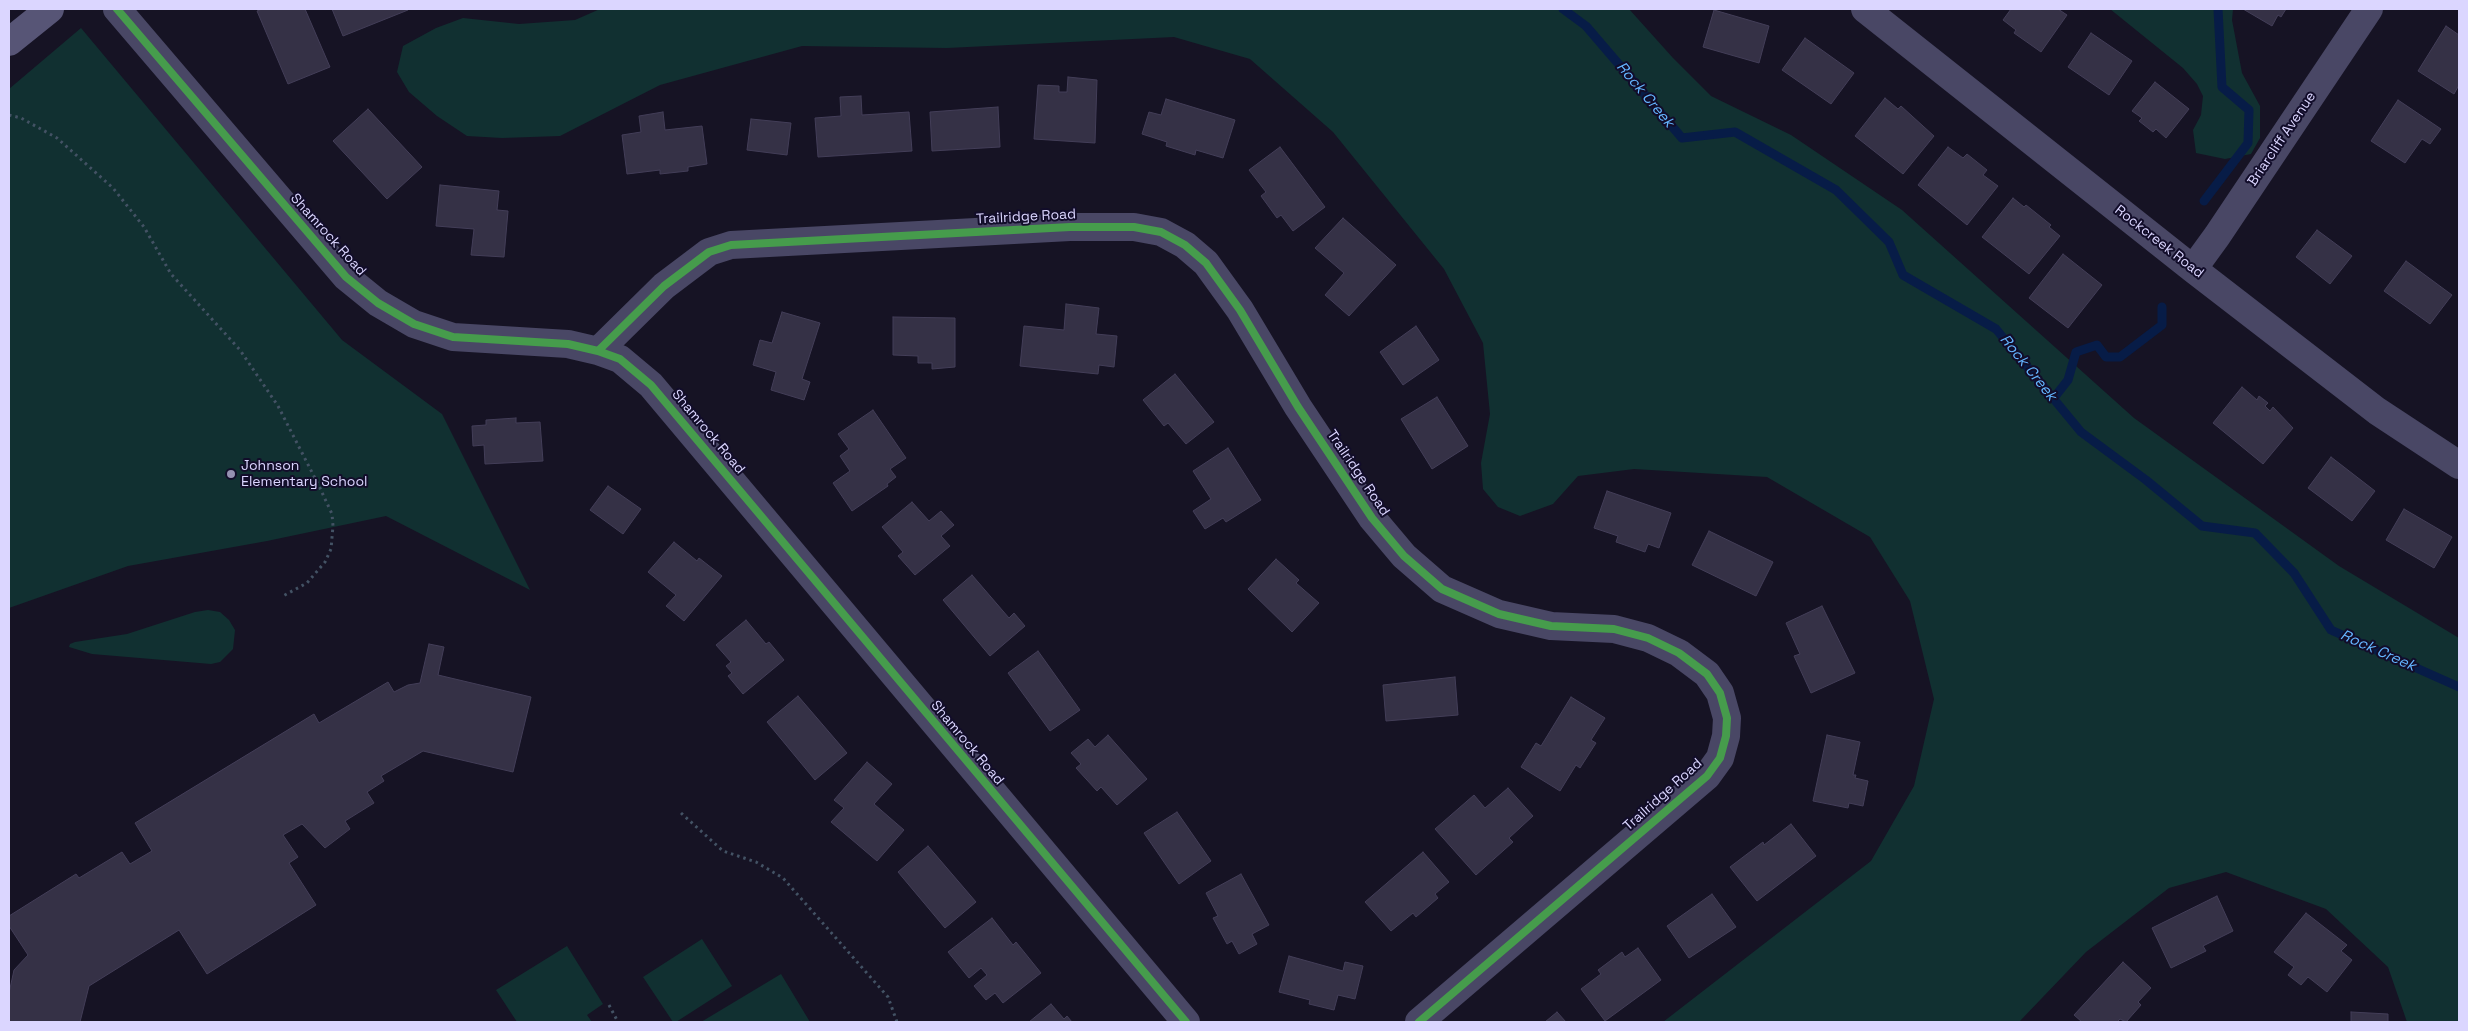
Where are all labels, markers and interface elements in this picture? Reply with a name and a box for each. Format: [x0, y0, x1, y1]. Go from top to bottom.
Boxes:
water label: Rock Creek [1612, 58, 1678, 132]
street label: Briarcliff Avenue [2244, 89, 2320, 189]
street label: Shamrock Road [287, 190, 369, 280]
street label: Rockcreek Road [2111, 202, 2207, 282]
street label: Trailridge Road [976, 206, 1076, 228]
water label: Rock Creek [1996, 331, 2060, 405]
street label: Shamrock Road [668, 386, 748, 478]
street label: Trailridge Road [1323, 427, 1393, 519]
place label: Johnson Elementary School [241, 458, 367, 491]
marker: Johnson Elementary School [225, 468, 237, 480]
water label: Rock Creek [2338, 626, 2418, 676]
street label: Shamrock Road [927, 697, 1007, 789]
street label: Trailridge Road [1620, 755, 1706, 835]

